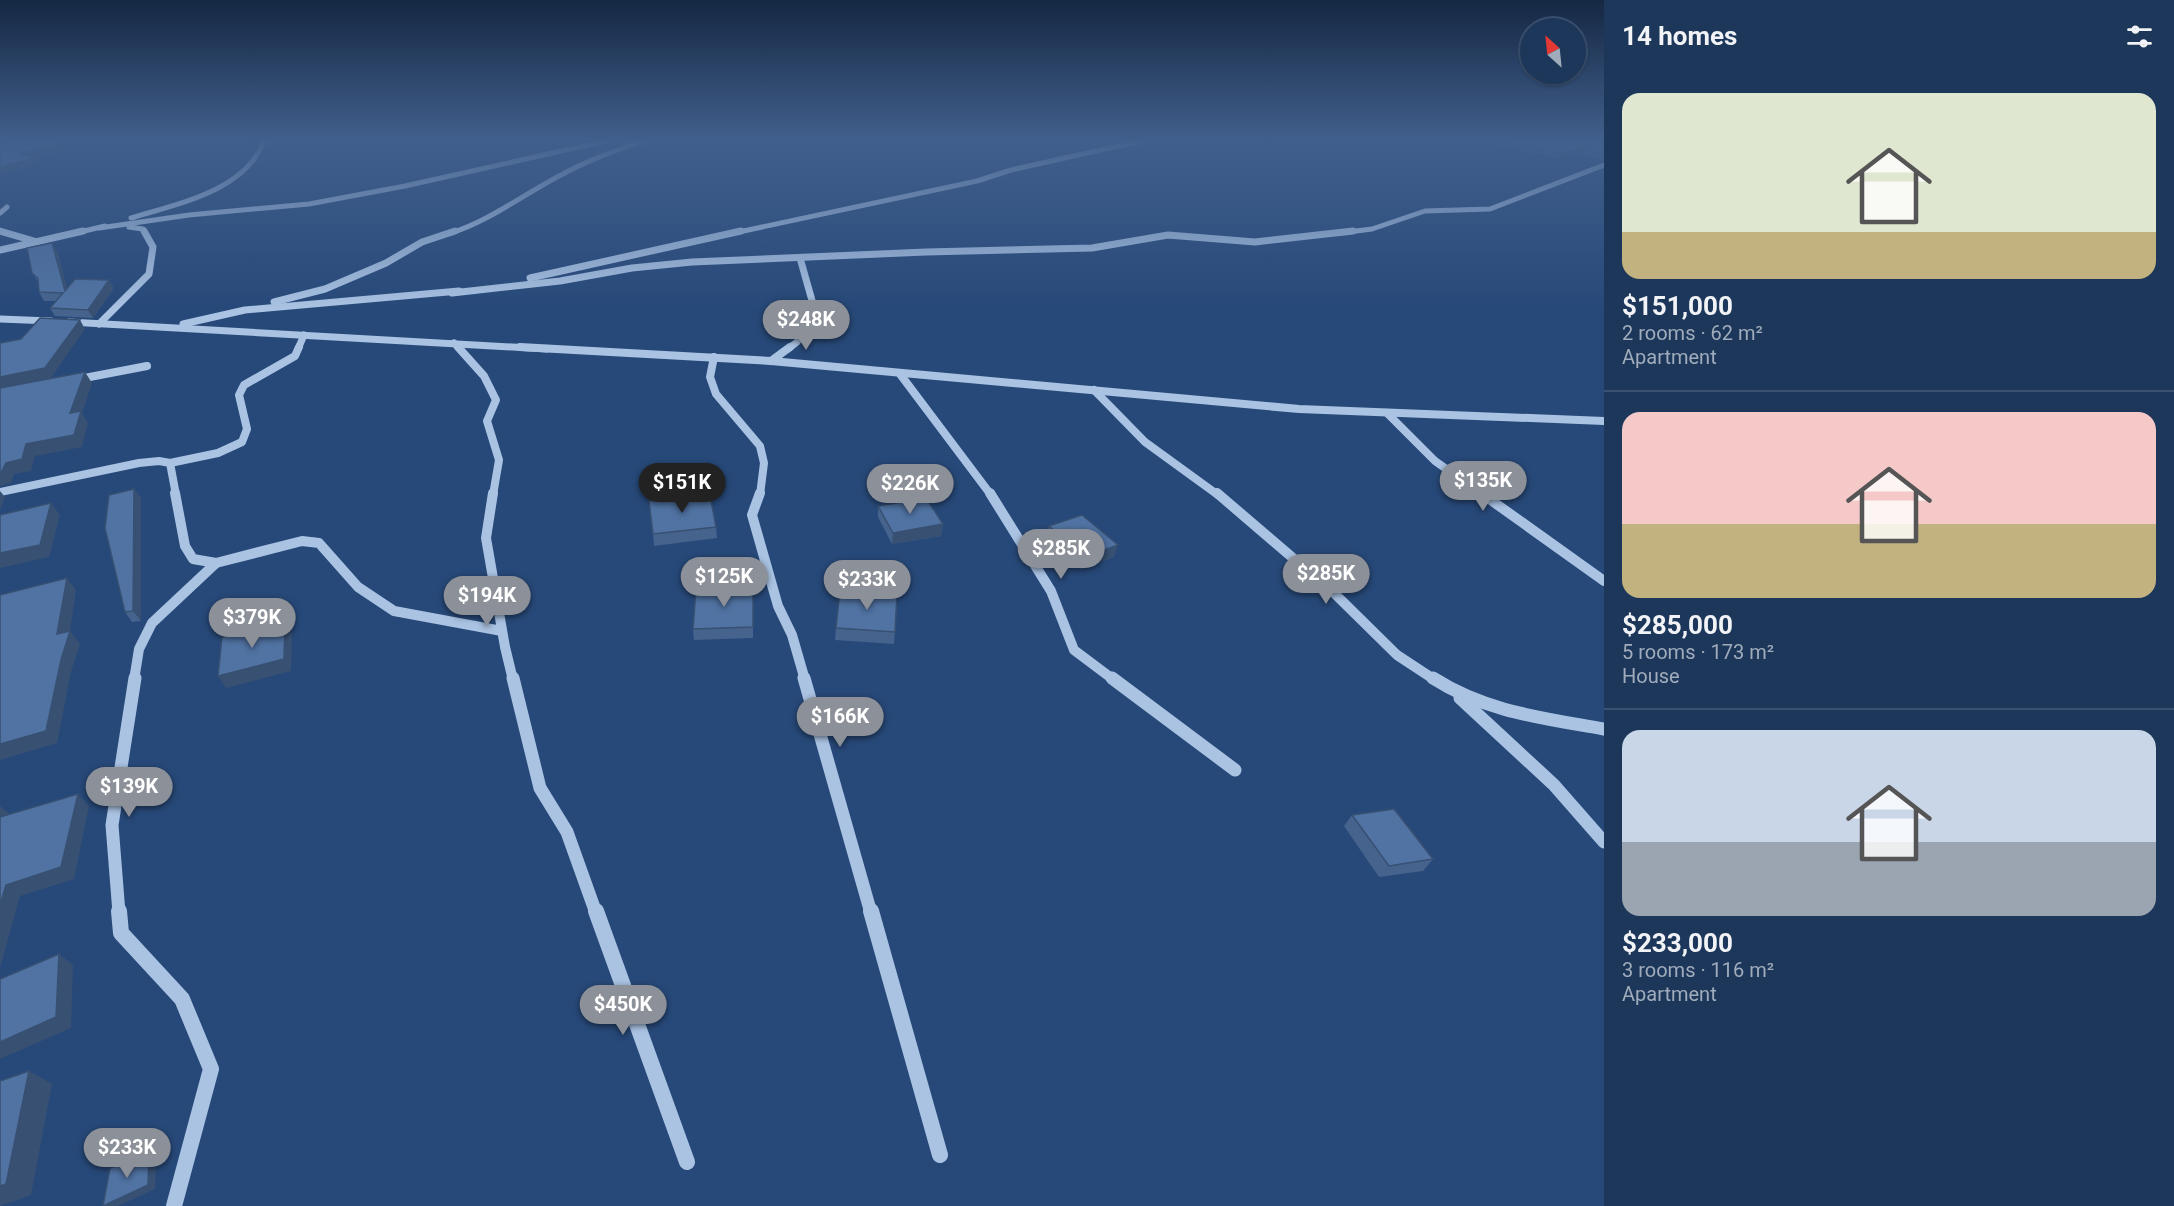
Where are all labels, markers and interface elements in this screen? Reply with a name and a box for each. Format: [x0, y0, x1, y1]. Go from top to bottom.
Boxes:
north arrow [1520, 18, 1586, 84]
map controls [1520, 18, 1586, 84]
icon: filters [2123, 20, 2156, 53]
text: 14 homes [1622, 21, 1737, 51]
icon: home [1835, 132, 1943, 240]
text: $151,000 [1622, 291, 1733, 321]
pin: $248K [764, 300, 848, 351]
text: $248K [777, 307, 835, 331]
text: 2 rooms · 62 m² [1622, 321, 1763, 345]
text: Apartment [1622, 345, 1717, 369]
icon: home [1835, 451, 1943, 559]
pin: $135K [1441, 461, 1525, 512]
pin: $151K [640, 463, 724, 514]
pin: $226K [868, 464, 952, 515]
text: $135K [1454, 468, 1512, 492]
text: $151K [653, 470, 711, 494]
text: $226K [881, 471, 939, 495]
pin: $285K [1019, 529, 1103, 580]
text: $285K [1032, 536, 1090, 560]
pin: $285K [1284, 554, 1368, 605]
pin: $125K [682, 557, 766, 608]
pin: $233K [825, 560, 909, 611]
text: $285K [1297, 561, 1355, 585]
text: $125K [695, 564, 753, 588]
text: $233K [838, 567, 896, 591]
pin: $194K [445, 576, 529, 627]
text: $194K [458, 583, 516, 607]
pin: $379K [210, 598, 294, 649]
text: $379K [223, 605, 281, 629]
text: $285,000 [1622, 610, 1733, 640]
text: 5 rooms · 173 m² [1622, 640, 1774, 664]
text: House [1622, 664, 1680, 688]
pin: $166K [798, 697, 882, 748]
text: $166K [811, 704, 869, 728]
pin: $139K [87, 767, 171, 818]
icon: home [1835, 769, 1943, 877]
text: $139K [100, 774, 158, 798]
text: $233,000 [1622, 928, 1733, 958]
text: 3 rooms · 116 m² [1622, 958, 1774, 982]
text: Apartment [1622, 982, 1717, 1006]
pin: $450K [581, 985, 665, 1036]
text: $450K [594, 992, 652, 1016]
pin: $233K [85, 1128, 169, 1179]
text: $233K [98, 1135, 156, 1159]

